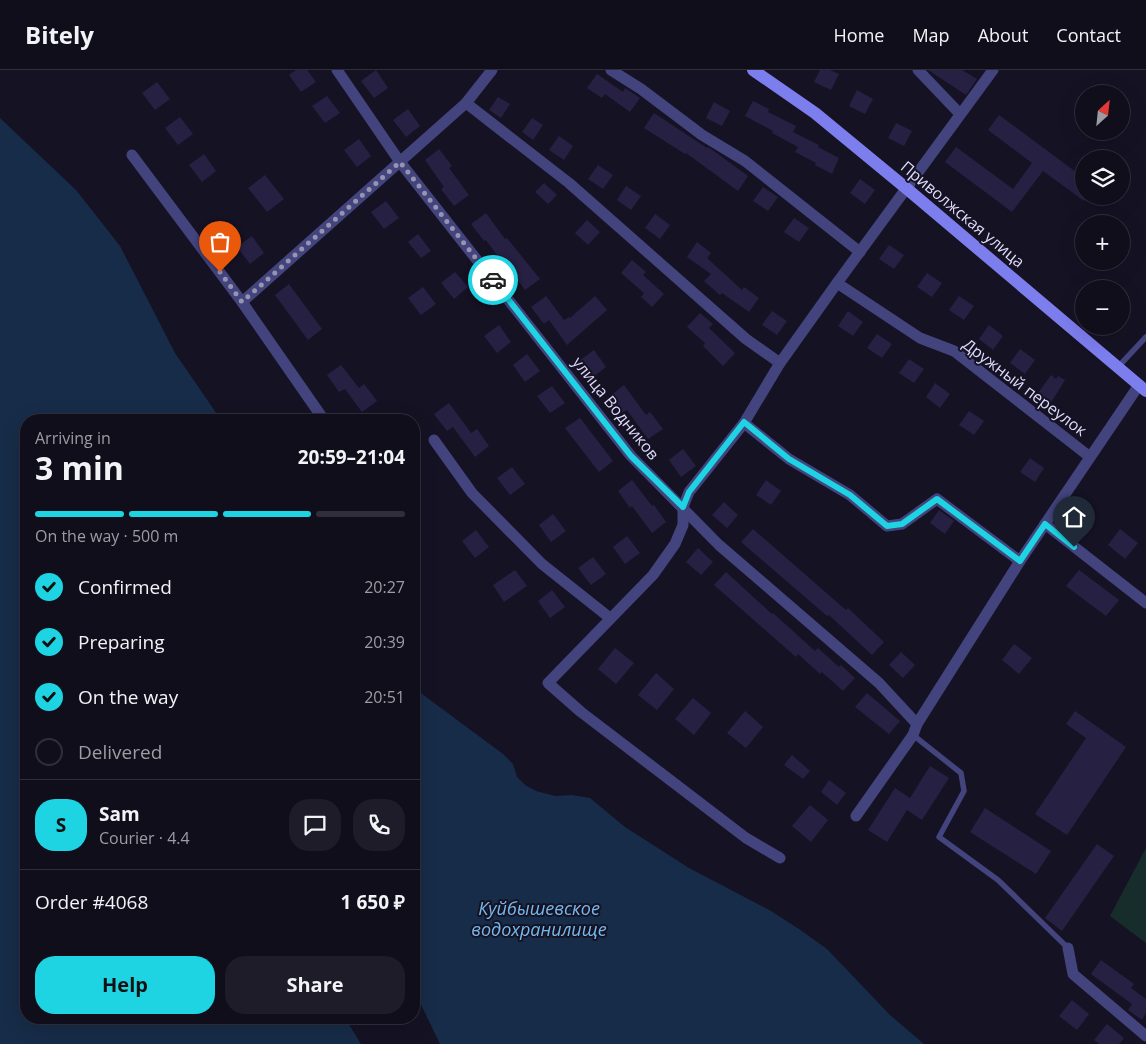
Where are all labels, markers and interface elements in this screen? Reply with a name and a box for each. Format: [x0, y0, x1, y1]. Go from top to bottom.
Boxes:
text: Bitely [25, 18, 94, 51]
text: Home [834, 23, 884, 47]
text: Map [912, 23, 950, 47]
text: About [978, 23, 1028, 47]
text: Contact [1056, 23, 1121, 47]
north arrow [1075, 85, 1130, 140]
map controls [1075, 85, 1130, 335]
button: layers [1075, 150, 1130, 205]
street label: Приволжская улица [896, 156, 1030, 272]
button: + [1075, 215, 1130, 270]
pin [199, 221, 241, 272]
icon: bag [206, 228, 234, 256]
courier [468, 255, 518, 305]
icon: car [479, 266, 507, 294]
button: − [1075, 280, 1130, 335]
street label: Дружный переулок [958, 333, 1092, 441]
street label: улица Водников [568, 352, 664, 464]
text: Arriving in [35, 427, 111, 449]
text: 20:59–21:04 [298, 444, 405, 470]
text: 3 min [35, 446, 124, 489]
pin [1053, 496, 1095, 547]
icon: home [1060, 503, 1088, 531]
text: On the way · 500 m [35, 525, 178, 547]
icon: check [35, 573, 63, 601]
text: Confirmed [78, 574, 172, 600]
text: 20:27 [364, 576, 405, 598]
icon: check [35, 628, 63, 656]
text: Preparing [78, 629, 165, 655]
text: 20:39 [364, 631, 405, 653]
icon: check [35, 683, 63, 711]
text: On the way [78, 684, 178, 710]
text: 20:51 [364, 686, 405, 708]
text: Delivered [78, 739, 162, 765]
button: chat [289, 799, 341, 851]
button: phone [353, 799, 405, 851]
text: Sam [99, 801, 140, 827]
text: S [56, 812, 66, 838]
text: Courier · 4.4 [99, 827, 190, 849]
text: Order #4068 [35, 889, 148, 915]
text: 1 650 ₽ [341, 889, 405, 915]
water label: Куйбышевское водохранилище [471, 896, 607, 941]
button: Help [35, 956, 215, 1014]
button: Share [225, 956, 405, 1014]

